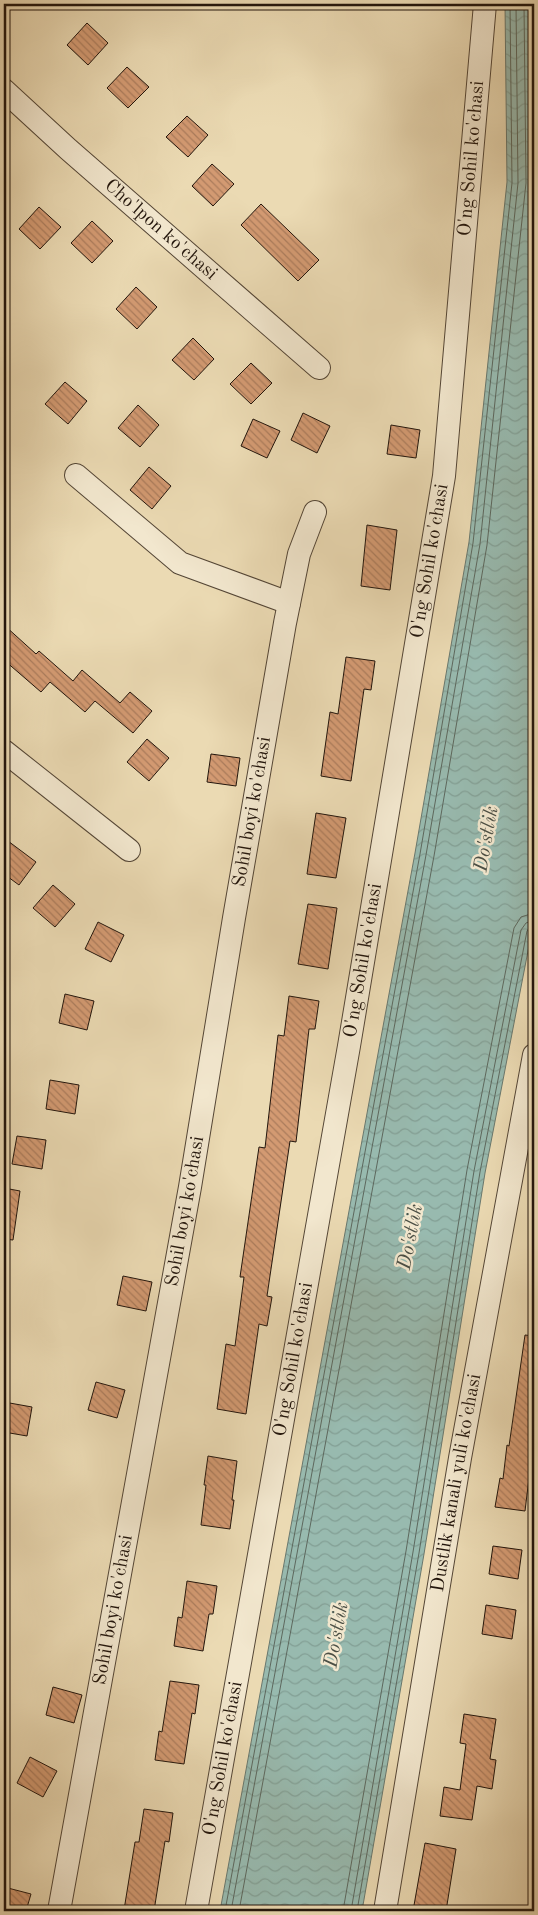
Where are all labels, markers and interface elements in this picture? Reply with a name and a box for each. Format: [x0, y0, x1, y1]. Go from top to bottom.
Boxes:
street label: O'ng Sohil ko'chasi [455, 80, 488, 237]
street label: Cho'lpon ko'chasi [101, 176, 221, 284]
street label: O'ng Sohil ko'chasi [408, 483, 452, 640]
street label: Sohil boyi ko'chasi [230, 735, 275, 889]
water label: Do'stlik [471, 805, 503, 874]
street label: O'ng Sohil ko'chasi [341, 882, 385, 1039]
street label: Sohil boyi ko'chasi [163, 1135, 208, 1288]
water label: Do'stlik [395, 1202, 427, 1272]
street label: O'ng Sohil ko'chasi [271, 1281, 316, 1438]
street label: Dustlik kanali yuli ko'chasi [428, 1372, 485, 1593]
street label: Sohil boyi ko'chasi [91, 1533, 136, 1686]
water label: Do'stlik [321, 1601, 353, 1670]
street label: O'ng Sohil ko'chasi [200, 1680, 246, 1837]

